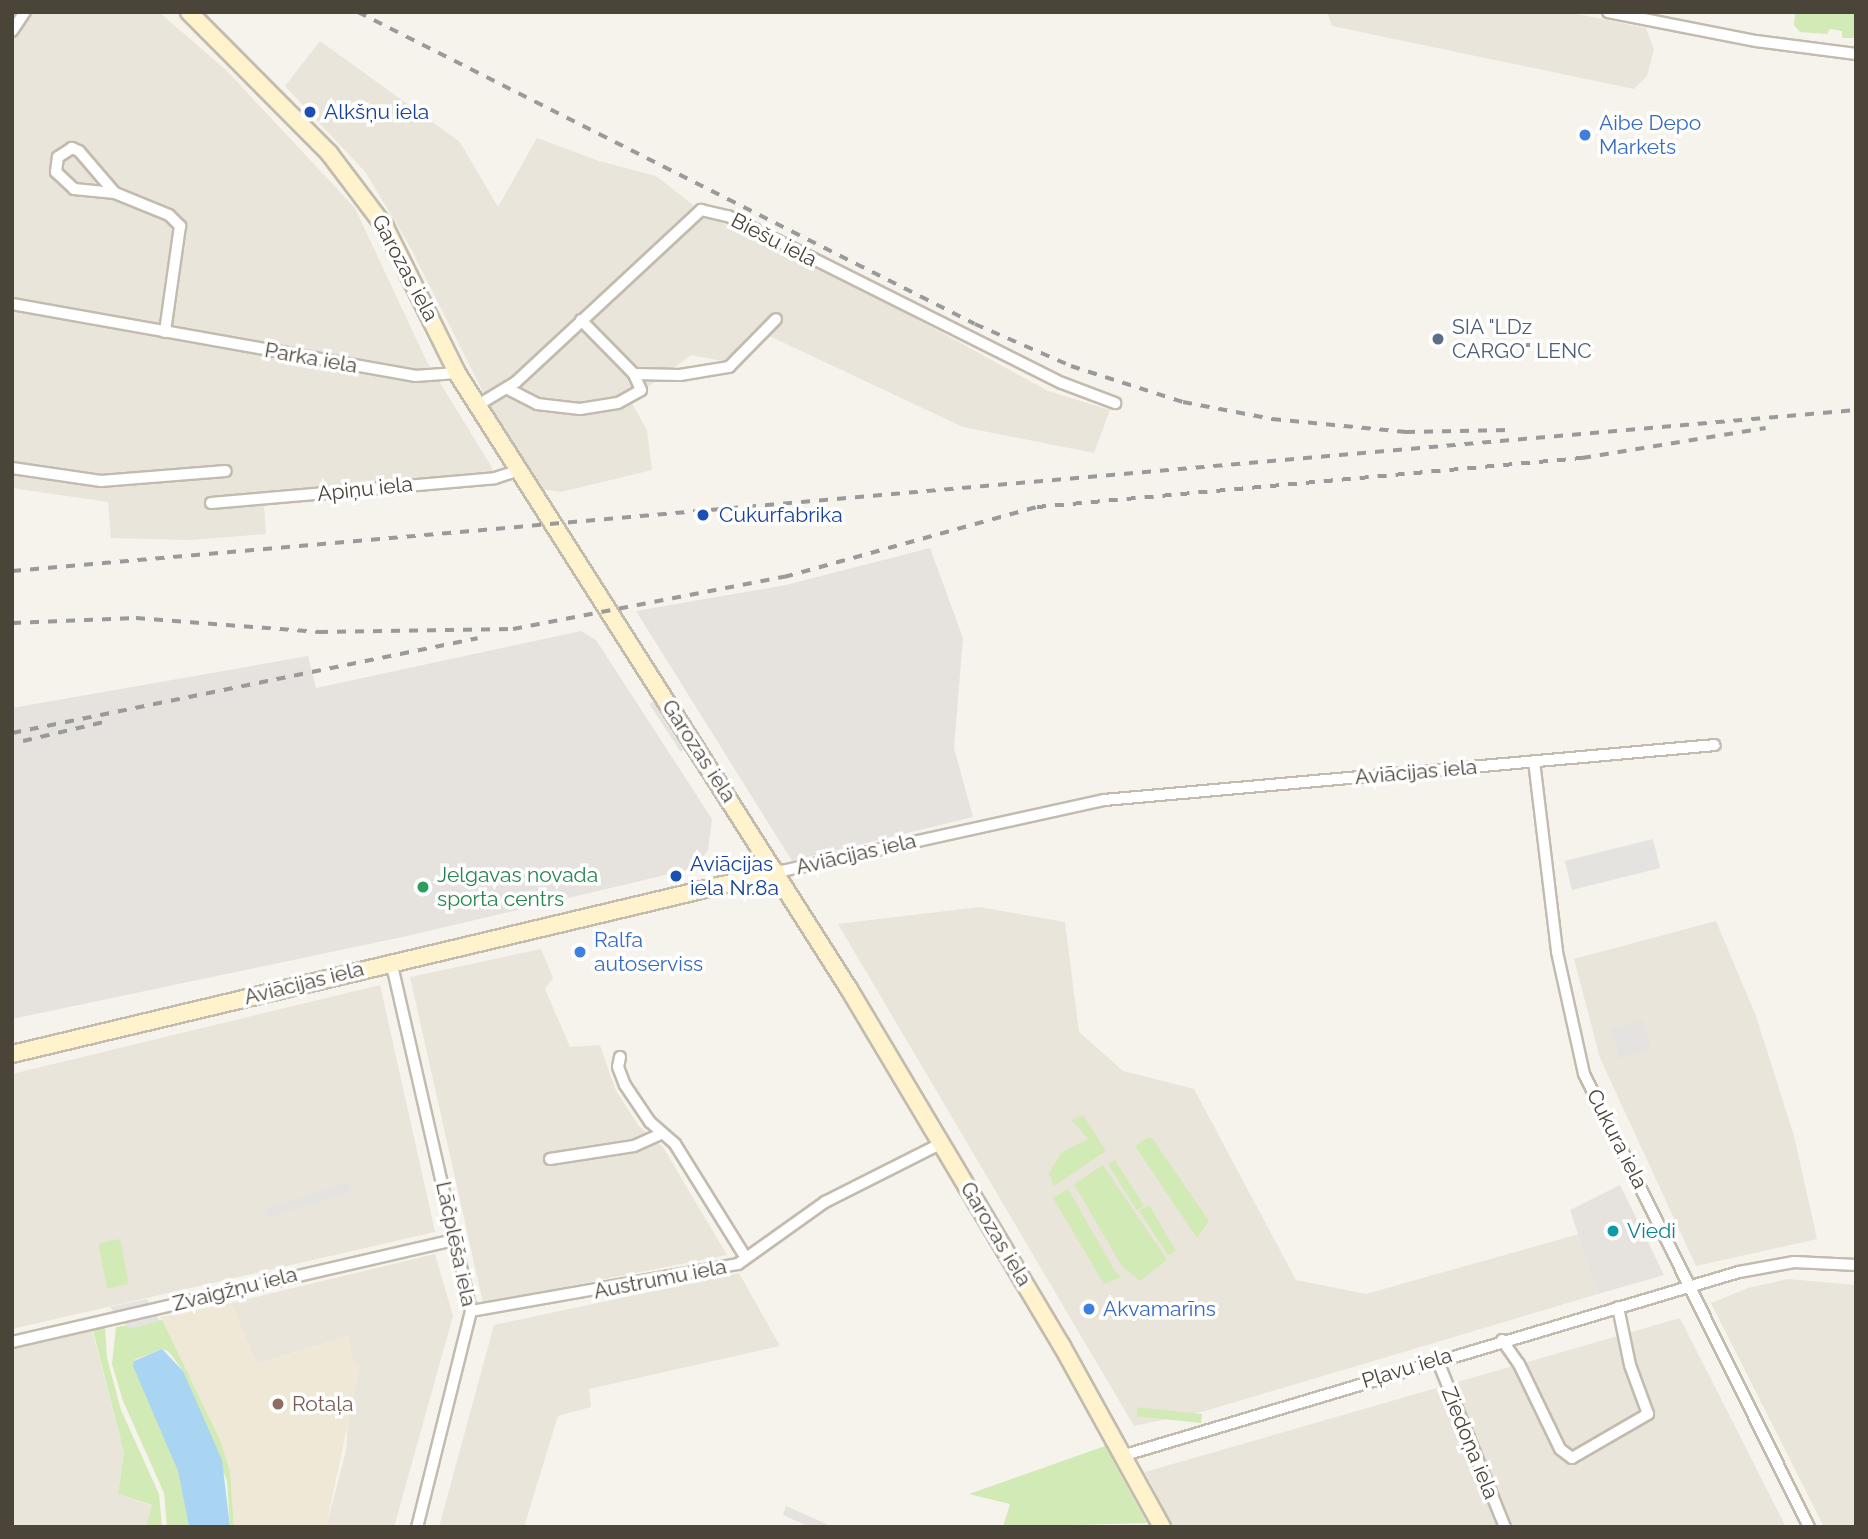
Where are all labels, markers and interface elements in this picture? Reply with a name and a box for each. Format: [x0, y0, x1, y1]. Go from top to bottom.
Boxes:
place label: Alkšņu iela [324, 99, 429, 125]
marker: Alkšņu iela [302, 104, 318, 120]
place label: Aibe Depo Markets [1599, 110, 1701, 160]
marker: Aibe Depo Markets [1577, 127, 1593, 143]
street label: Biešu iela [727, 208, 821, 272]
street label: Garozas iela [366, 210, 444, 326]
place label: SIA "LDz CARGO" LENC [1452, 314, 1592, 364]
marker: SIA "LDz CARGO" LENC [1430, 331, 1446, 347]
street label: Parka iela [263, 337, 359, 379]
street label: Apiņu iela [316, 471, 414, 507]
place label: Cukurfabrika [719, 502, 843, 528]
marker: Cukurfabrika [693, 505, 713, 525]
street label: Garozas iela [657, 695, 741, 807]
street label: Aviācijas iela [1354, 754, 1478, 790]
street label: Aviācijas iela [793, 828, 919, 880]
place label: Aviācijas iela Nr.8a [690, 851, 779, 901]
place label: Jelgavas novada sporta centrs [437, 862, 598, 912]
marker: Aviācijas iela Nr.8a [668, 868, 684, 884]
marker: Jelgavas novada sporta centrs [415, 879, 431, 895]
place label: Ralfa autoserviss [594, 927, 703, 977]
marker: Ralfa autoserviss [572, 944, 588, 960]
street label: Aviācijas iela [241, 956, 367, 1010]
street label: Cukura iela [1581, 1085, 1653, 1193]
street label: Garozas iela [955, 1177, 1037, 1291]
street label: Lāčplēša iela [430, 1179, 482, 1309]
place label: Viedi [1627, 1218, 1676, 1244]
marker: Viedi [1605, 1223, 1621, 1239]
street label: Austrumu iela [592, 1254, 728, 1304]
street label: Zvaigžņu iela [170, 1261, 300, 1317]
place label: Akvamarīns [1103, 1296, 1216, 1322]
marker: Akvamarīns [1081, 1301, 1097, 1317]
street label: Pļavu iela [1359, 1342, 1455, 1394]
street label: Ziedoņa iela [1436, 1383, 1504, 1503]
place label: Rotaļa [292, 1391, 353, 1417]
marker: Rotaļa [270, 1396, 286, 1412]

